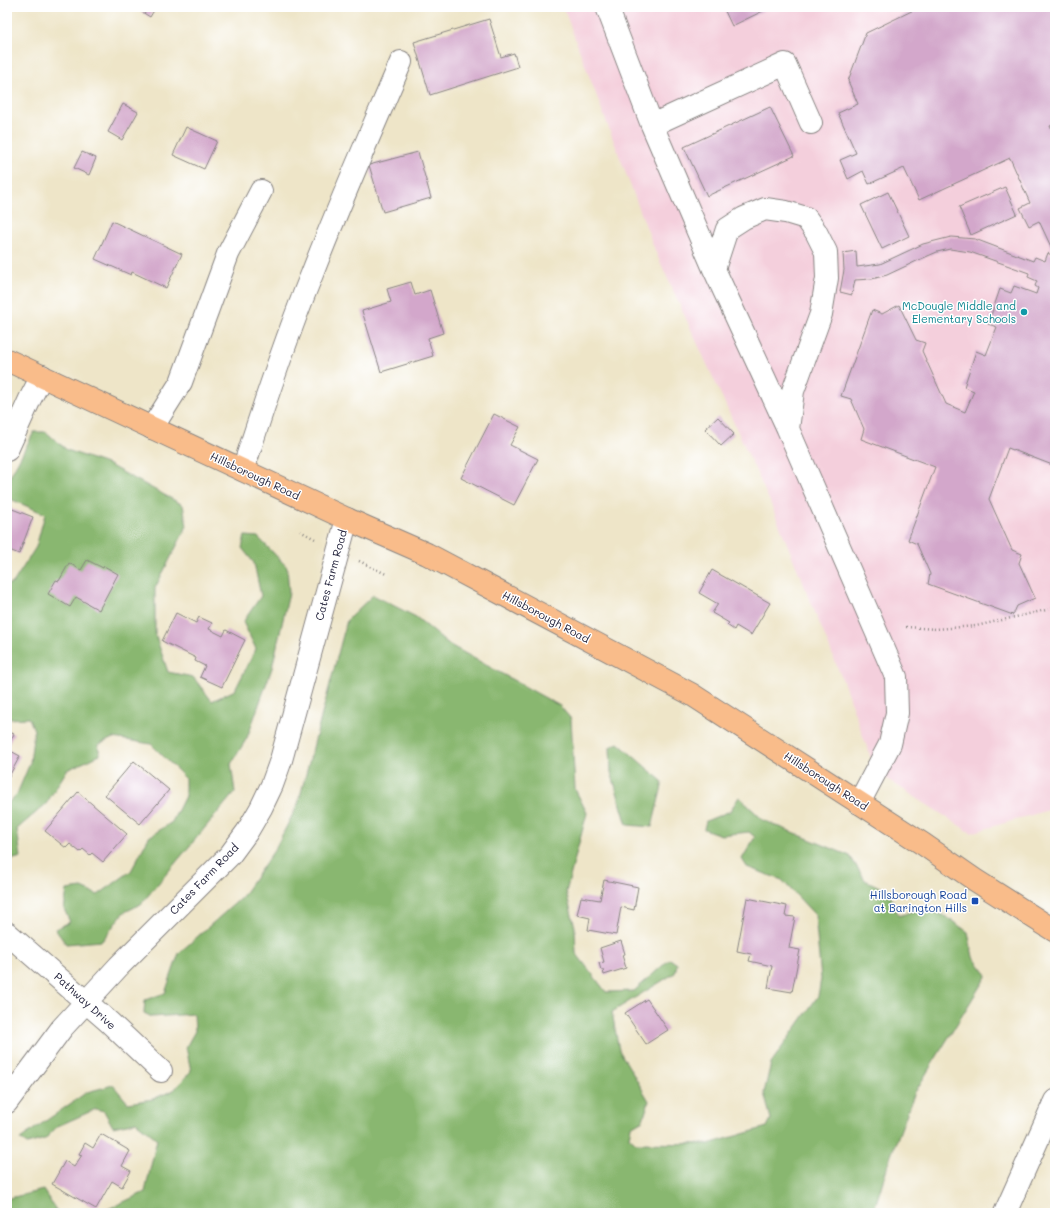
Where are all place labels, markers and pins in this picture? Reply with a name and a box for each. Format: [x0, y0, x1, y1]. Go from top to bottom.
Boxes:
place label: McDougle Middle and Elementary Schools [902, 298, 1016, 326]
marker: McDougle Middle and Elementary Schools [1019, 307, 1029, 317]
place label: Hillsborough Road at Barington Hills [870, 887, 967, 915]
marker: Hillsborough Road at Barington Hills [970, 896, 980, 906]

